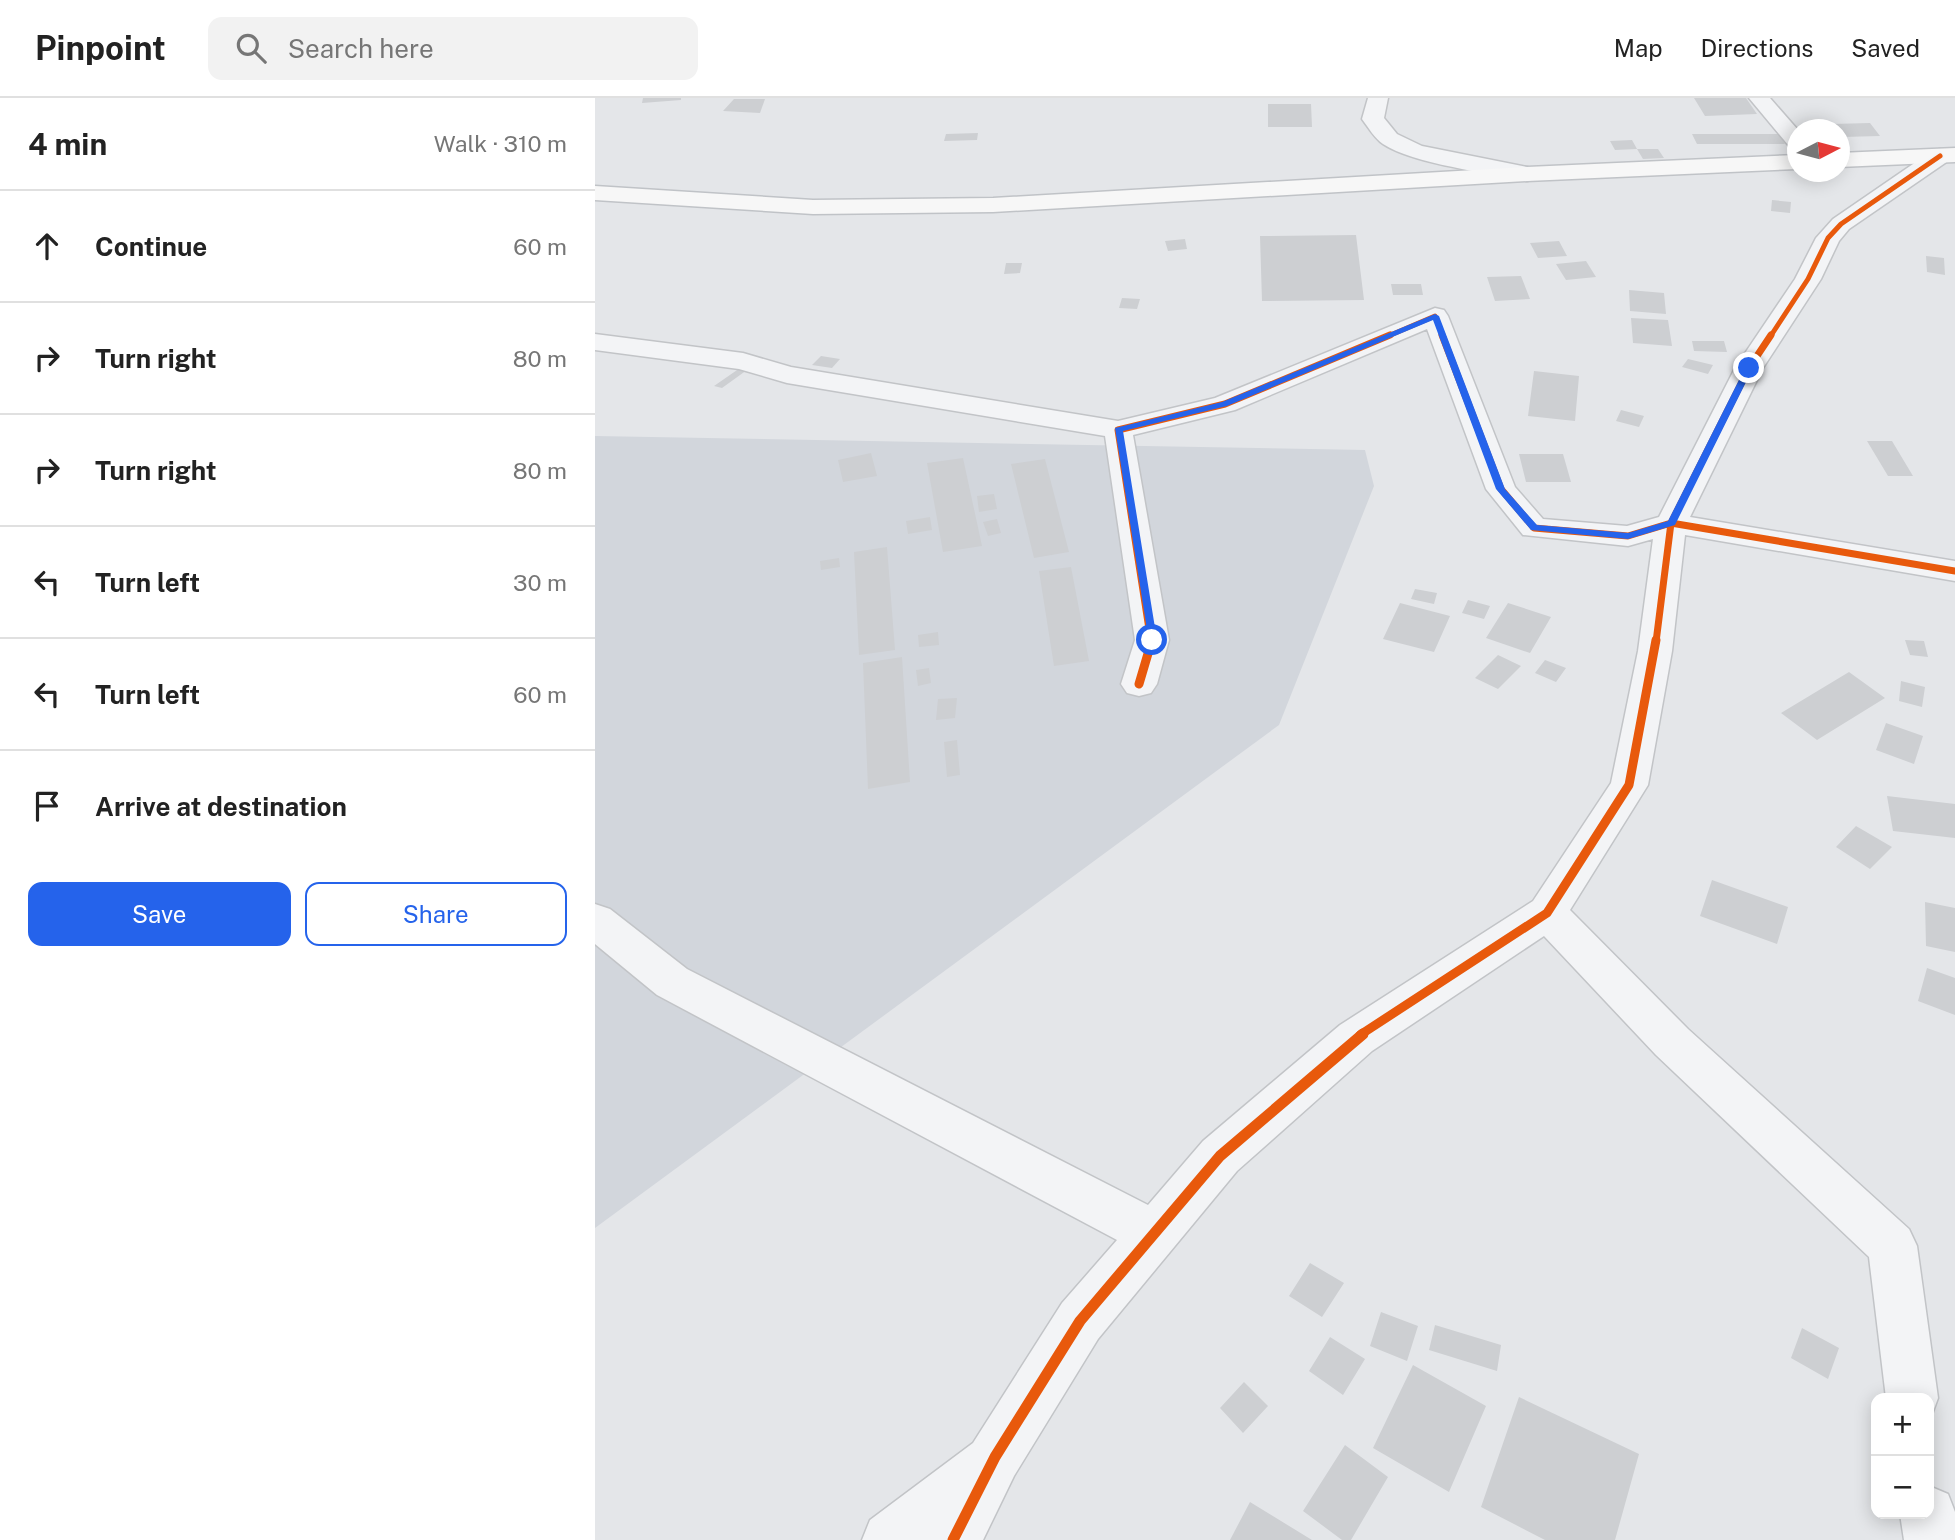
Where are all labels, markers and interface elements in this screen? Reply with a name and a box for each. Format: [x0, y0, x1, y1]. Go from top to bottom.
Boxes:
search box [208, 17, 698, 80]
text: Pinpoint [35, 29, 166, 67]
icon: search [232, 29, 270, 67]
text: Search here [288, 33, 434, 64]
text: Map [1614, 34, 1663, 62]
text: Directions [1701, 34, 1813, 62]
text: Saved [1851, 34, 1920, 62]
north arrow [1787, 119, 1850, 182]
text: 4 min [28, 126, 107, 162]
text: Walk · 310 m [434, 130, 567, 157]
icon: ahead [28, 227, 66, 265]
text: Continue [95, 231, 207, 262]
text: 60 m [513, 233, 567, 260]
icon: right [28, 339, 66, 377]
text: Turn right [95, 343, 217, 374]
text: 80 m [513, 345, 567, 372]
route end [1733, 352, 1764, 383]
icon: right [28, 451, 66, 489]
text: Turn right [95, 455, 217, 486]
text: 80 m [513, 457, 567, 484]
icon: left [28, 563, 66, 601]
text: Turn left [95, 567, 200, 598]
text: 30 m [513, 569, 567, 596]
route start [1136, 624, 1167, 655]
icon: left [28, 675, 66, 713]
text: Turn left [95, 679, 200, 710]
text: 60 m [513, 681, 567, 708]
icon: arrive [28, 787, 66, 825]
text: Arrive at destination [95, 791, 347, 822]
button: Save [28, 882, 291, 946]
button: Share [305, 882, 567, 946]
map controls [1871, 1393, 1934, 1519]
button: + [1871, 1393, 1934, 1456]
button: − [1871, 1456, 1934, 1519]

